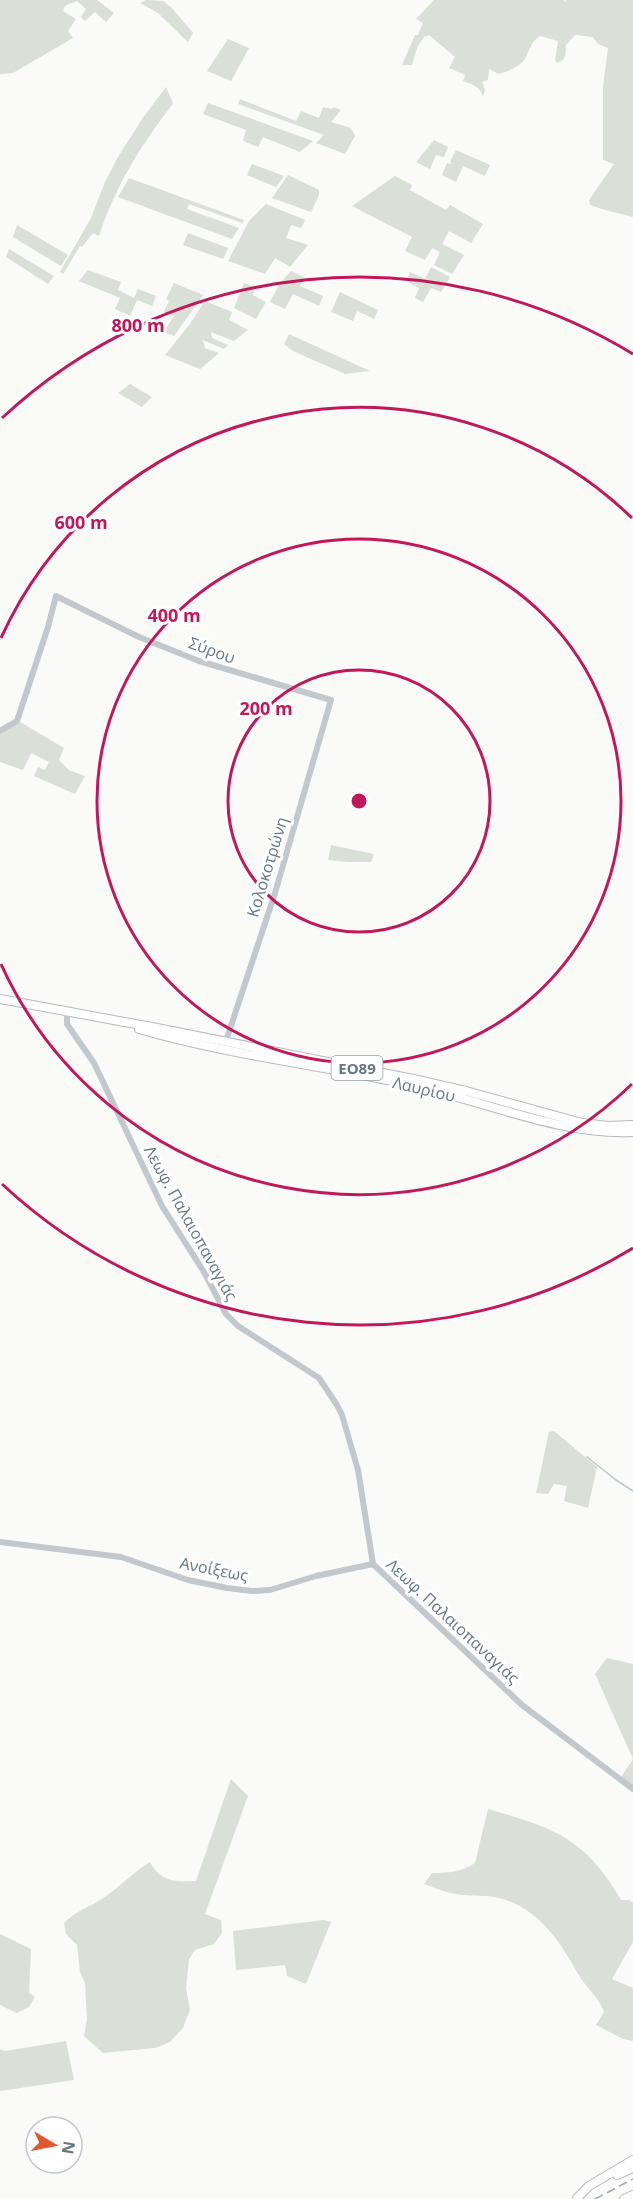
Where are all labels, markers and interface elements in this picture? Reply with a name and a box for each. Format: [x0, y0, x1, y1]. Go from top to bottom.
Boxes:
text: 800 m [111, 313, 165, 337]
text: 600 m [54, 510, 108, 534]
text: 400 m [147, 603, 201, 627]
street label: Σύρου [186, 631, 238, 669]
text: 200 m [239, 696, 293, 720]
centre of rings [349, 791, 369, 811]
street label: Κολοκοτρώνη [241, 814, 293, 920]
road number: ΕΟ89 [332, 1056, 382, 1080]
street label: Λαυρίου [391, 1071, 457, 1107]
street label: Λεωφ. Παλαιοπαναγιάς [139, 1142, 243, 1305]
street label: Ανοίξεως [178, 1552, 250, 1586]
street label: Λεωφ. Παλαιοπαναγιάς [382, 1554, 524, 1689]
north arrow [24, 2115, 84, 2175]
text: N [57, 2139, 81, 2156]

